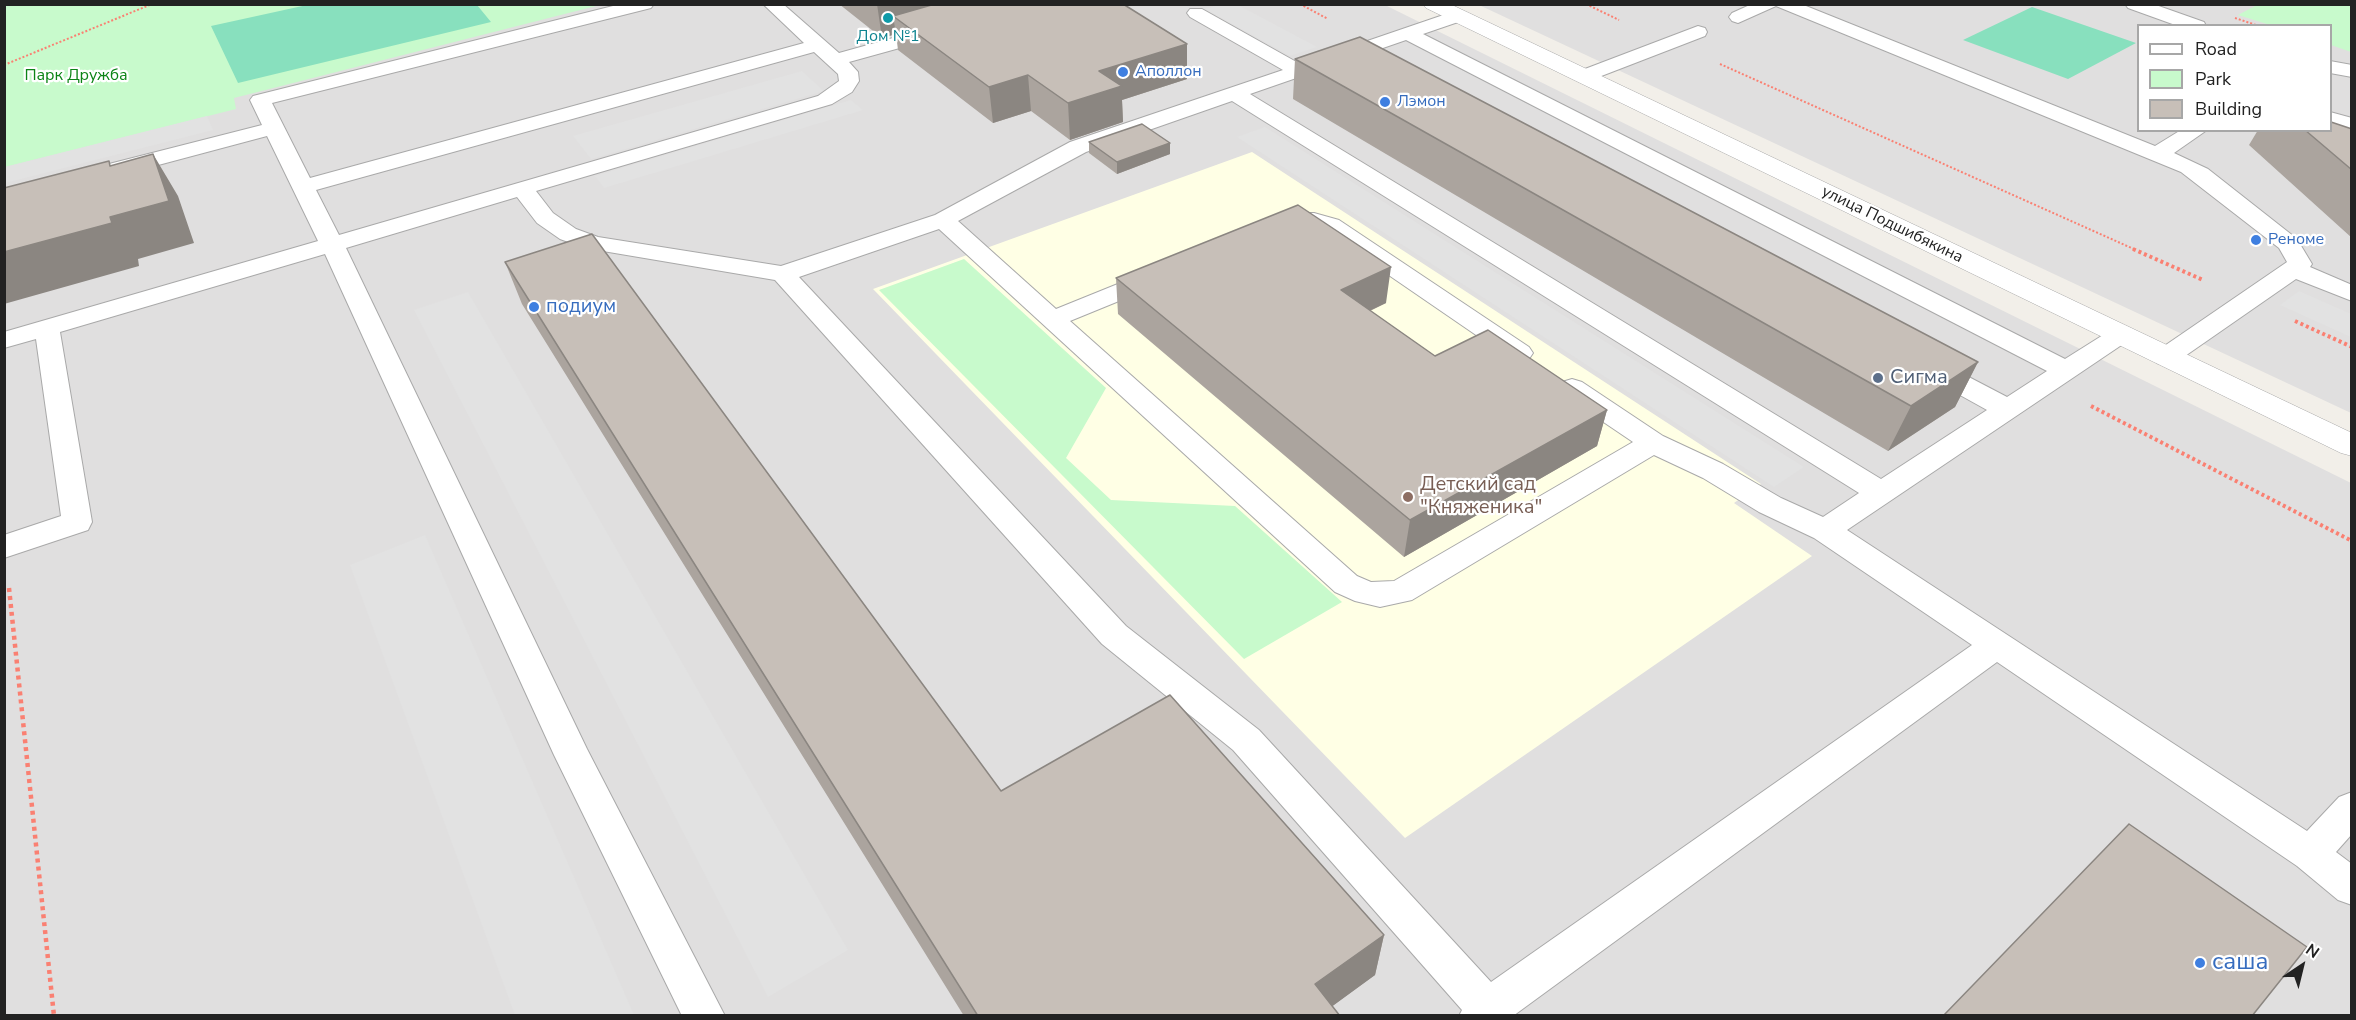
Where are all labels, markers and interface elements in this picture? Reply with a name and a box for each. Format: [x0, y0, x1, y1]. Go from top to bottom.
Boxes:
marker: Дом №1 [881, 11, 895, 25]
legend [2137, 24, 2332, 132]
place label: Дом №1 [856, 27, 920, 47]
text: Road [2195, 37, 2237, 61]
place label: Аполлон [1135, 62, 1202, 82]
marker: Аполлон [1116, 65, 1130, 79]
park label: Парк Дружба [24, 66, 128, 86]
text: Park [2195, 67, 2231, 91]
place label: Лэмон [1397, 92, 1446, 112]
marker: Лэмон [1378, 95, 1392, 109]
text: Building [2195, 97, 2262, 121]
street label: улица Подшибякина [1818, 182, 1966, 268]
place label: Реноме [2268, 230, 2324, 250]
marker: Реноме [2249, 233, 2263, 247]
place label: подиум [546, 295, 616, 319]
marker: подиум [527, 300, 541, 314]
place label: Сигма [1890, 366, 1948, 390]
marker: Сигма [1871, 371, 1885, 385]
place label: Детский сад "Княженика" [1420, 473, 1542, 520]
marker: Детский сад "Княженика" [1401, 490, 1415, 504]
north arrow [2272, 936, 2332, 996]
text: N [2301, 939, 2324, 964]
place label: саша [2212, 949, 2268, 977]
marker: саша [2193, 956, 2207, 970]

